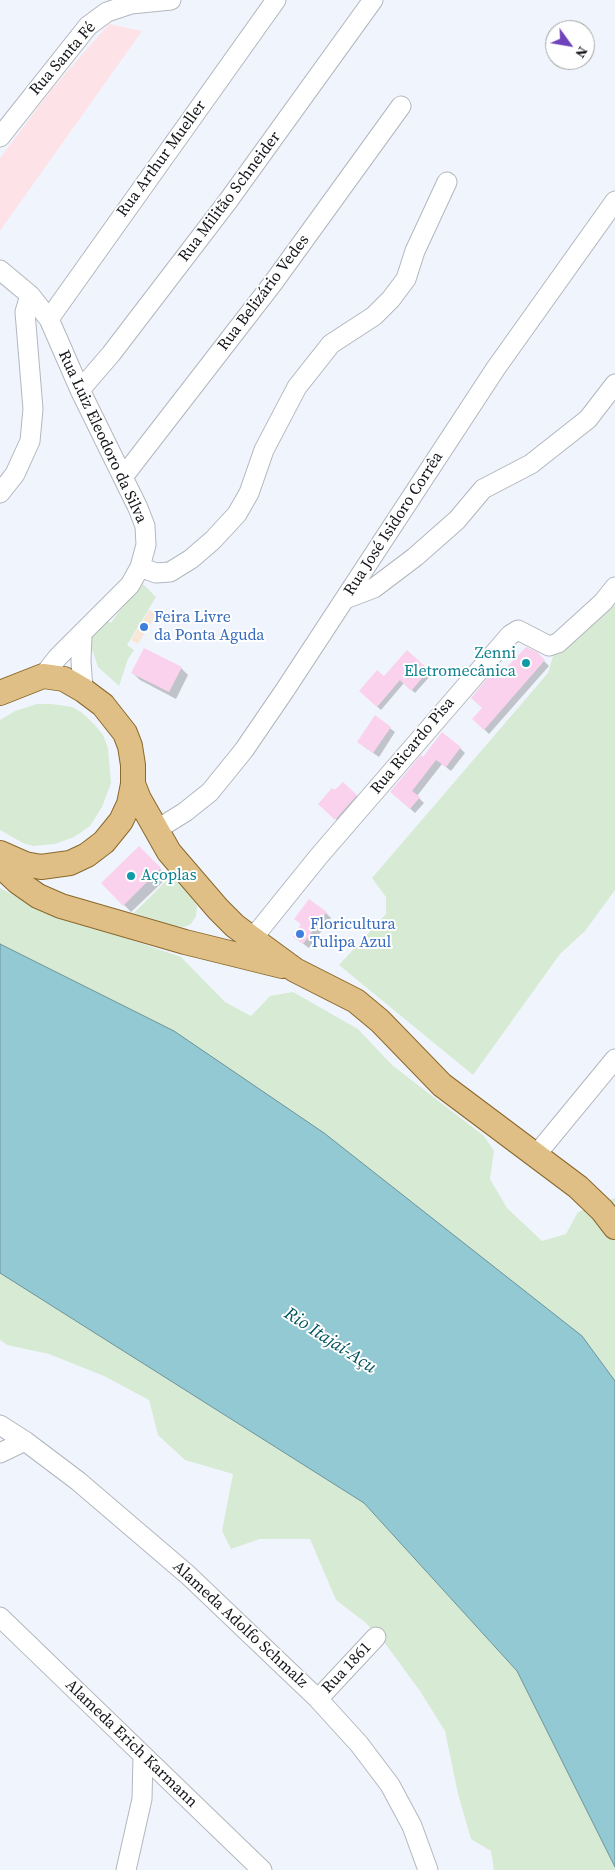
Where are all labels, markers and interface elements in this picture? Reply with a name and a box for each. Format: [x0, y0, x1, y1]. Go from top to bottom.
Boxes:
street label: Rua Santa Fé [26, 18, 100, 100]
north arrow [545, 20, 595, 70]
text: N [571, 43, 593, 62]
street label: Rua Arthur Mueller [113, 97, 211, 221]
street label: Rua Militão Schneider [175, 128, 285, 266]
street label: Rua Belizário Vedes [214, 231, 314, 355]
street label: Rua Luiz Eleodoro da Silva [53, 348, 151, 526]
street label: Rua José Isidoro Corrêa [340, 449, 448, 599]
place label: Feira Livre da Ponta Aguda [154, 608, 264, 646]
marker: Feira Livre da Ponta Aguda [138, 621, 150, 633]
place label: Zenni Eletromecânica [404, 644, 516, 682]
marker: Zenni Eletromecânica [520, 657, 532, 669]
street label: Rua Ricardo Pisa [367, 694, 459, 798]
place label: Açoplas [141, 866, 197, 886]
marker: Açoplas [125, 870, 137, 882]
place label: Floricultura Tulipa Azul [310, 915, 396, 953]
marker: Floricultura Tulipa Azul [294, 928, 306, 940]
water label: Rio Itajaí-Açu [280, 1303, 380, 1379]
street label: Alameda Adolfo Schmalz [169, 1557, 311, 1693]
street label: Rua 1861 [318, 1638, 376, 1698]
street label: Alameda Erich Karmann [61, 1676, 201, 1812]

